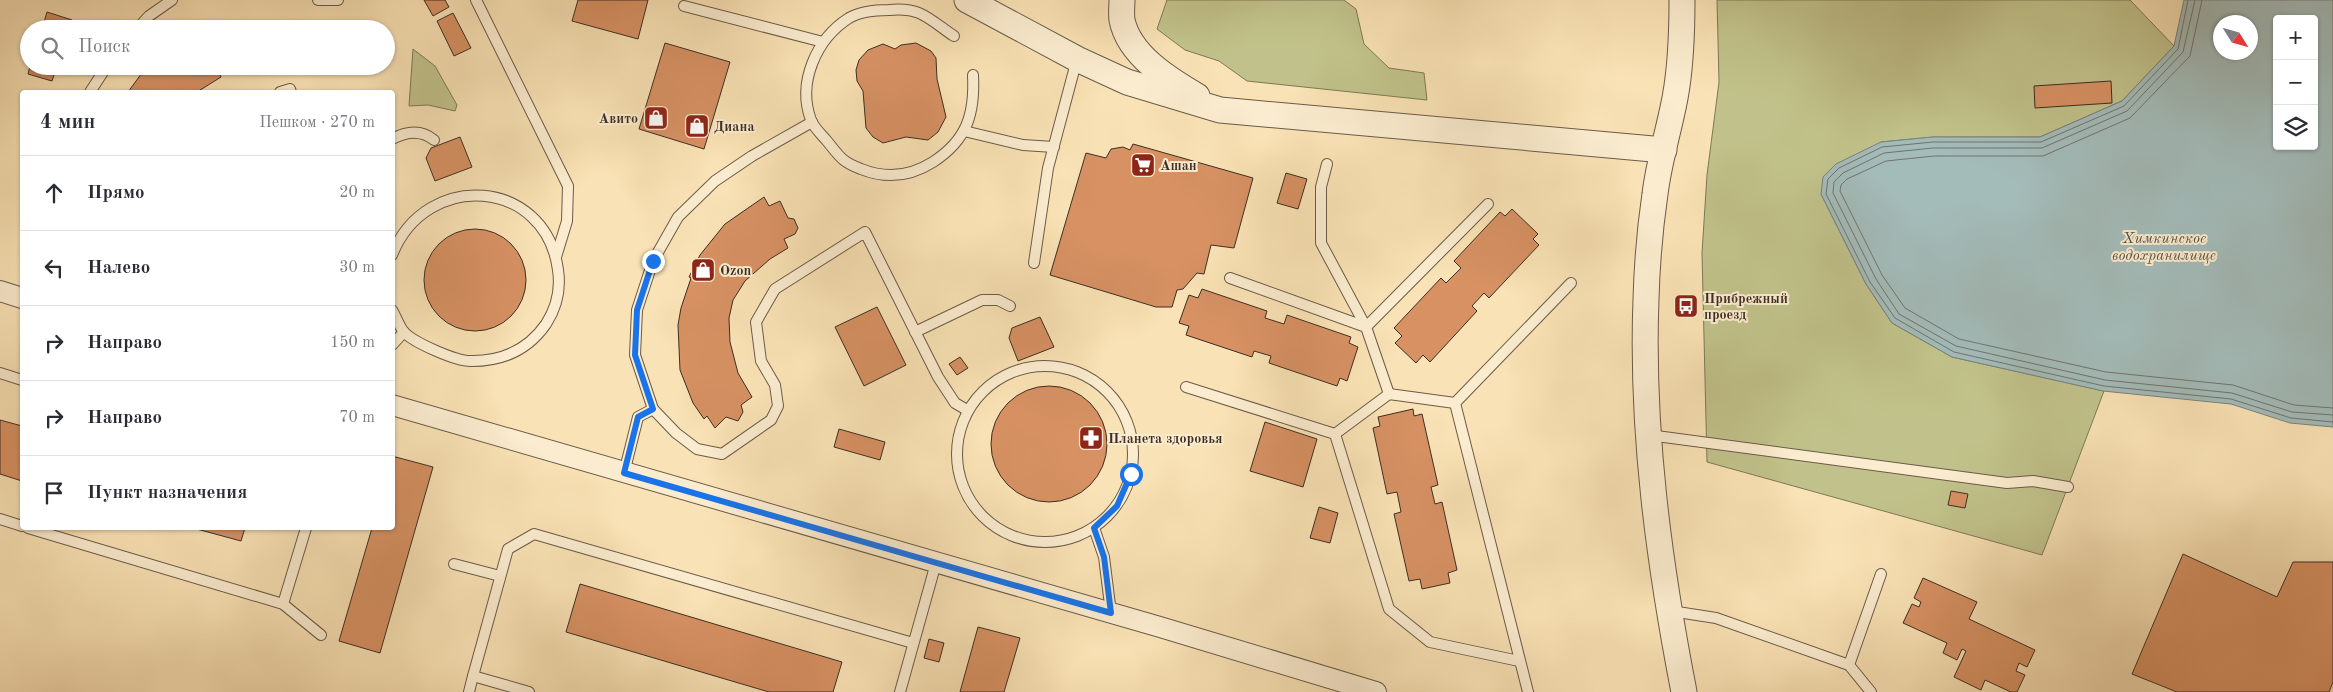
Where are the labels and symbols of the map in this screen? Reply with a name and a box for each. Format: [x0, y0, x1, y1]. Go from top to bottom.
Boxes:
north arrow [2213, 15, 2258, 60]
shop icon: Авито [643, 105, 669, 131]
place label: Авито [599, 112, 638, 126]
shop icon: Диана [684, 113, 710, 139]
place label: Диана [714, 120, 755, 134]
supermarket icon: Ашан [1130, 152, 1156, 178]
place label: Ашан [1160, 159, 1197, 173]
water label: Химкинское водохранилище [2112, 232, 2216, 264]
route end [642, 250, 665, 273]
shop icon: Ozon [690, 257, 716, 283]
place label: Ozon [720, 264, 751, 278]
place label: Прибрежный проезд [1704, 292, 1788, 322]
bus stop icon: Прибрежный проезд [1673, 293, 1699, 319]
pharmacy icon: Планета здоровья [1078, 425, 1104, 451]
place label: Планета здоровья [1108, 432, 1222, 446]
route start [1120, 463, 1143, 486]

